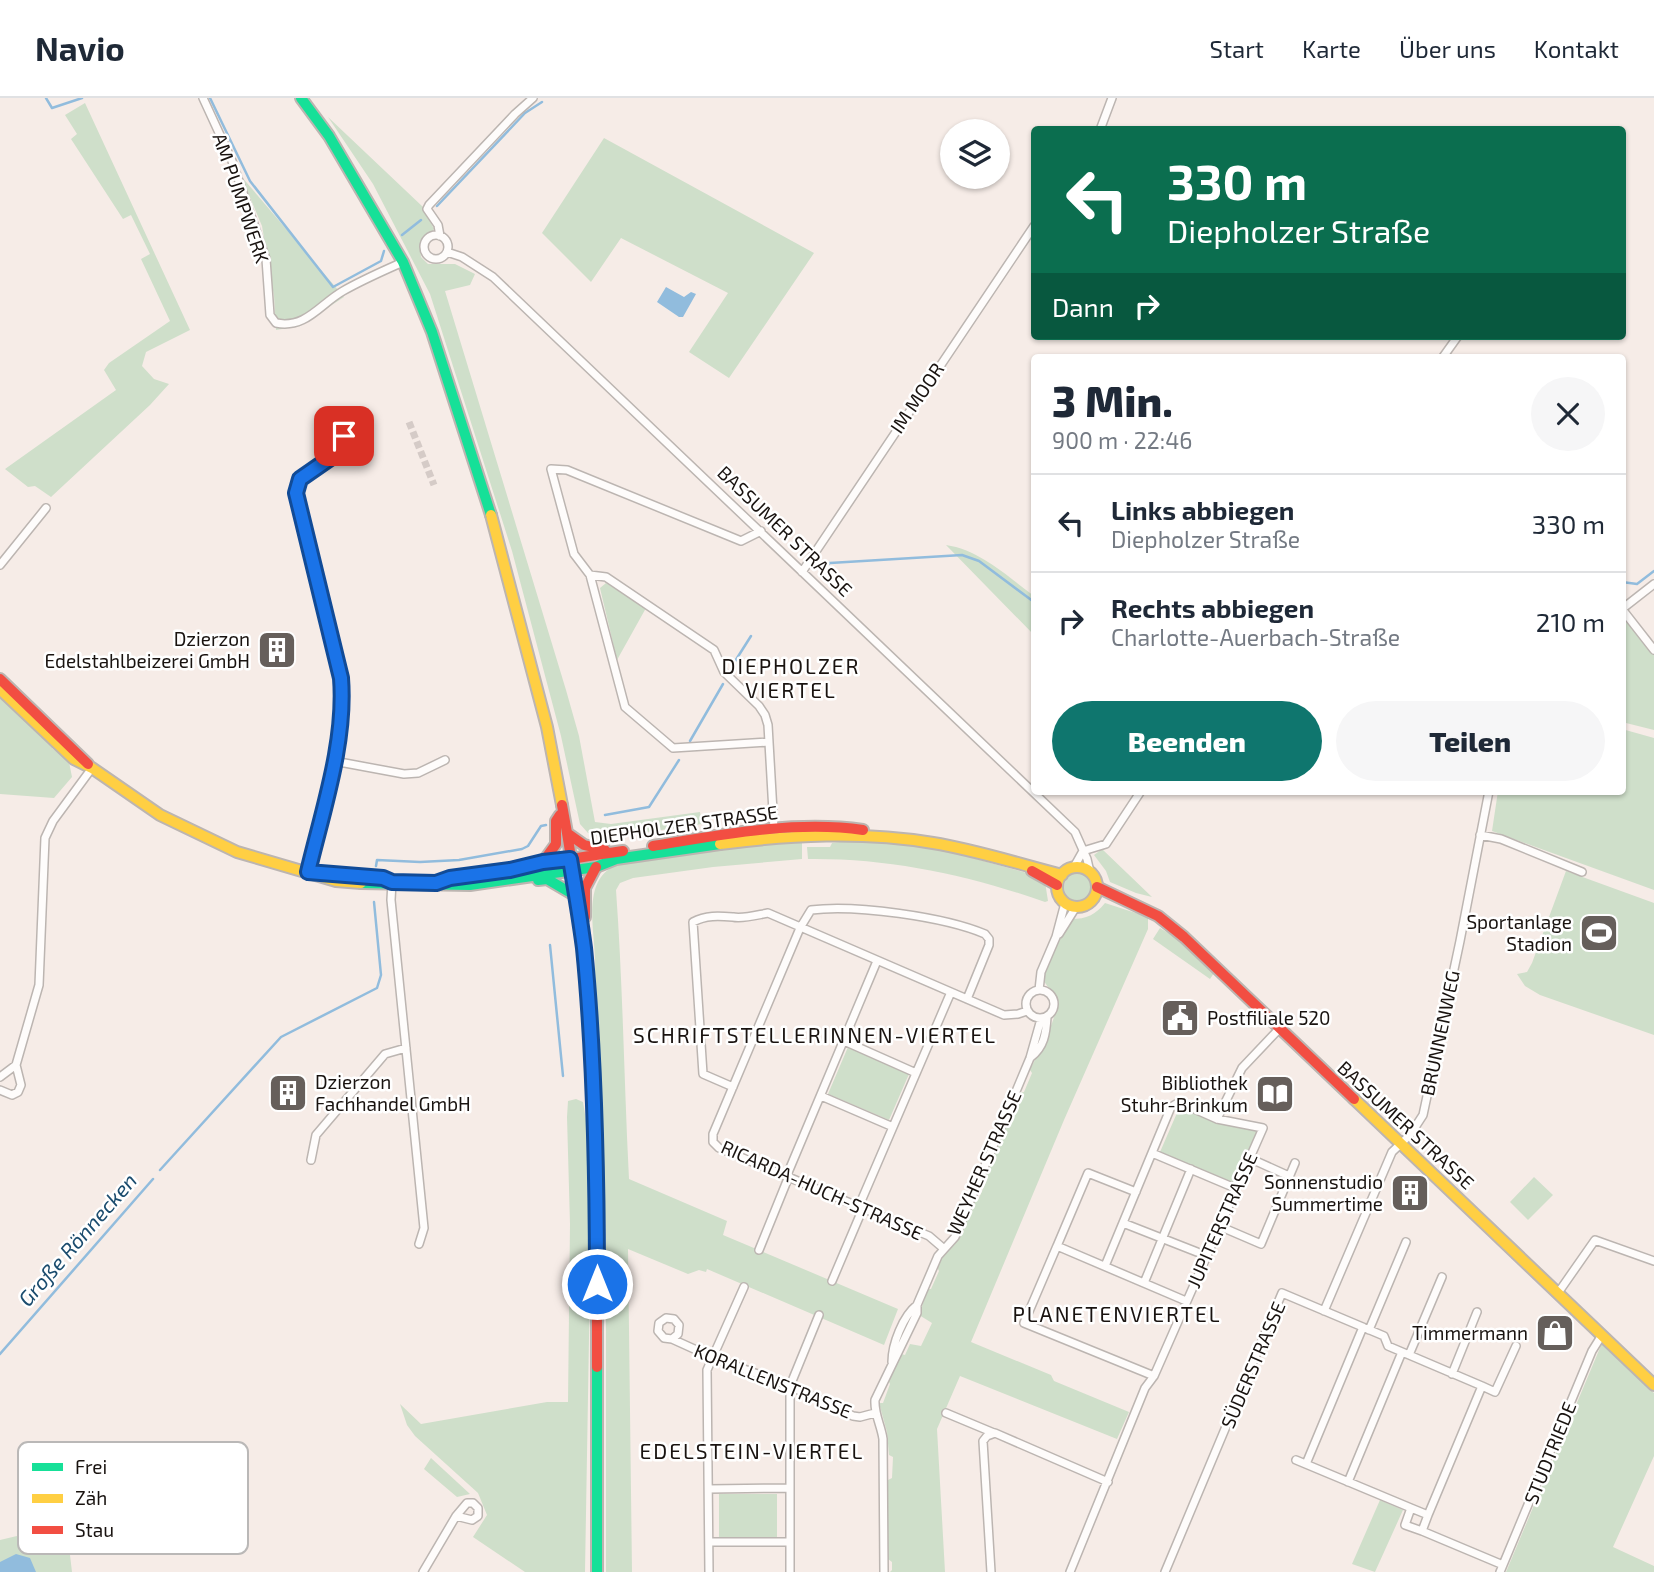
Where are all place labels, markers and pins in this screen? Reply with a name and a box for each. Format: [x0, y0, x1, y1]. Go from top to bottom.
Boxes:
pin [314, 406, 374, 466]
place label: Dzierzon Edelstahlbeizerei GmbH [44, 627, 250, 672]
building icon: Dzierzon Edelstahlbeizerei GmbH [256, 629, 298, 671]
place label: Sportanlage Stadion [1466, 910, 1572, 955]
sports icon: Sportanlage Stadion [1578, 912, 1620, 954]
public building icon: Postfiliale 520 [1159, 997, 1201, 1039]
place label: Postfiliale 520 [1207, 1006, 1330, 1029]
place label: Dzierzon Fachhandel GmbH [315, 1070, 471, 1115]
place label: Bibliothek Stuhr-Brinkum [1121, 1071, 1248, 1116]
building icon: Dzierzon Fachhandel GmbH [267, 1072, 309, 1114]
library icon: Bibliothek Stuhr-Brinkum [1254, 1073, 1296, 1115]
place label: Sonnenstudio Summertime [1264, 1170, 1383, 1215]
building icon: Sonnenstudio Summertime [1389, 1172, 1431, 1214]
shop icon: Timmermann [1534, 1312, 1576, 1354]
place label: Timmermann [1412, 1321, 1528, 1344]

